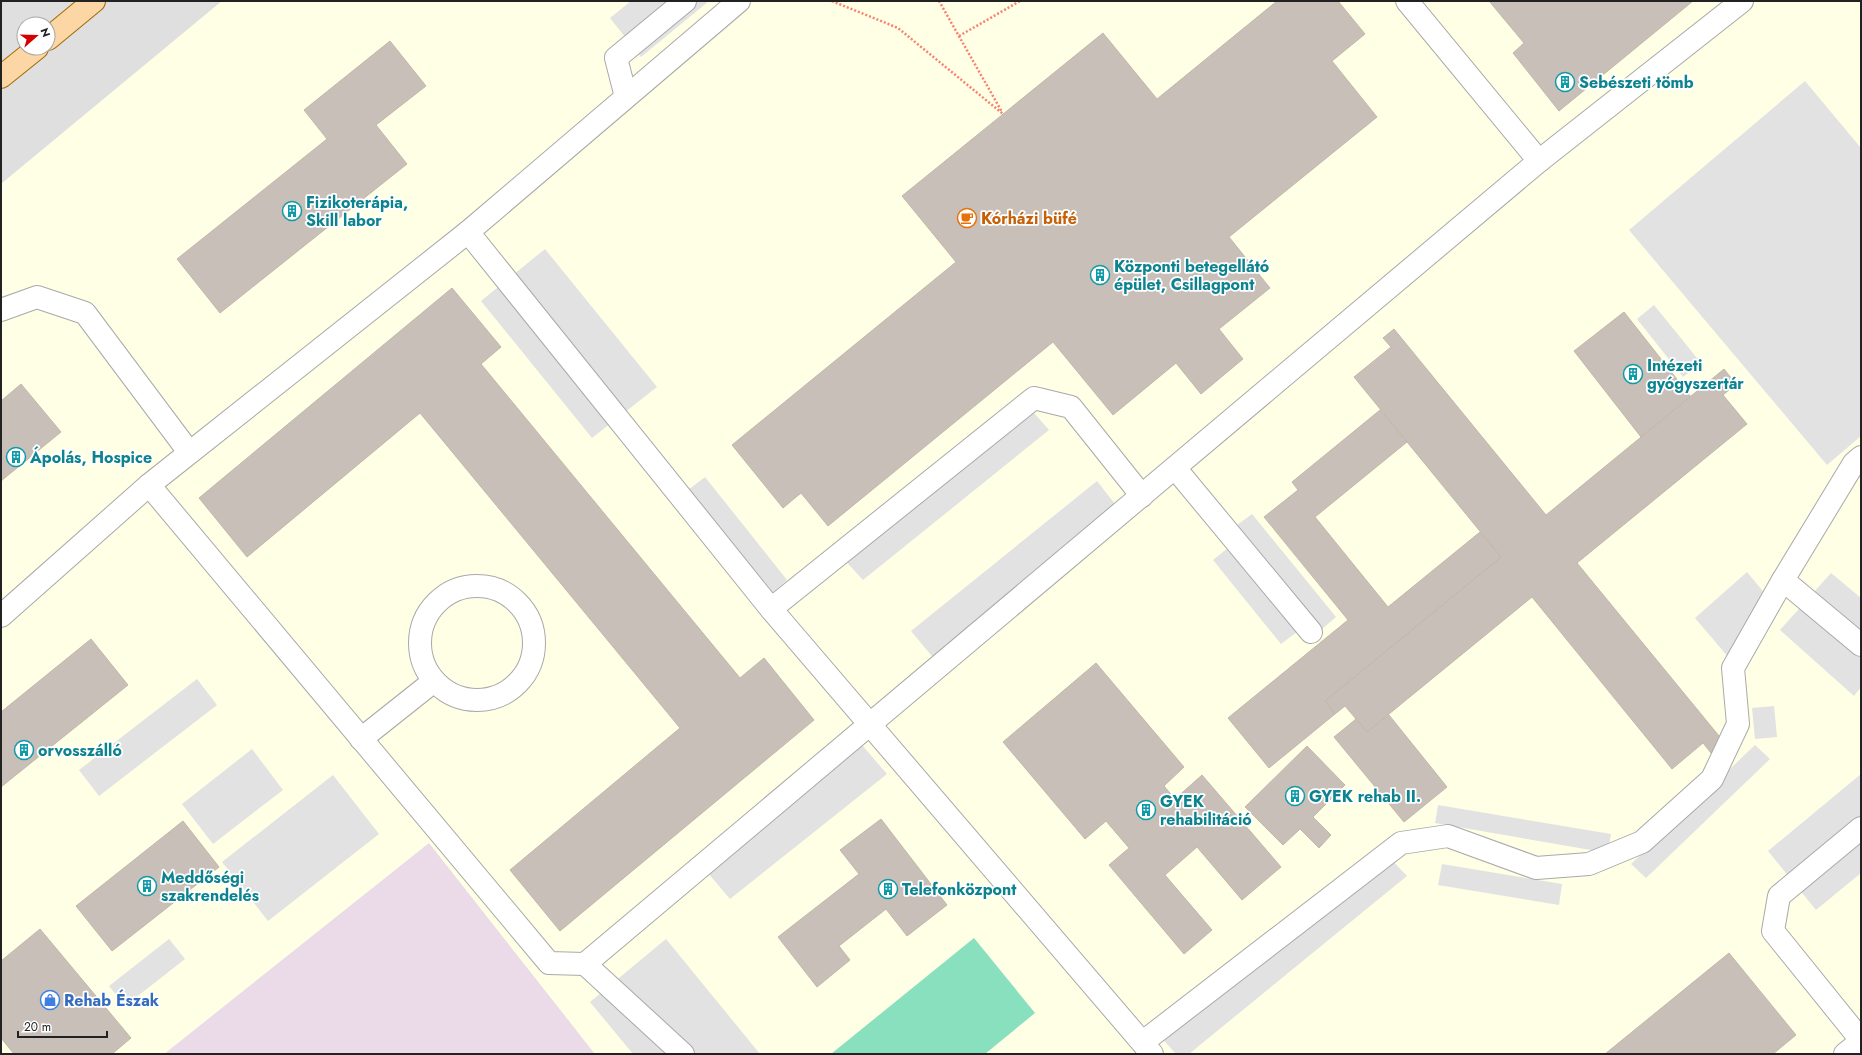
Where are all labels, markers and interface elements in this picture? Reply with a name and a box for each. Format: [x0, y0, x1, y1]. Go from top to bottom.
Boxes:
north arrow [16, 16, 56, 56]
text: N [36, 26, 54, 39]
building icon: Sebészeti tömb [1554, 71, 1576, 93]
place label: Sebészeti tömb [1579, 71, 1694, 94]
place label: Fizikoterápia, Skill labor [306, 191, 408, 232]
building icon: Fizikoterápia, Skill labor [281, 200, 303, 222]
cafe icon: Kórházi büfé [956, 207, 978, 229]
place label: Kórházi büfé [981, 207, 1077, 230]
place label: Központi betegellátó épület, Csillagpont [1114, 255, 1269, 296]
building icon: Központi betegellátó épület, Csillagpont [1089, 264, 1111, 286]
place label: Intézeti gyógyszertár [1647, 354, 1744, 395]
building icon: Intézeti gyógyszertár [1622, 363, 1644, 385]
building icon: Ápolás, Hospice [5, 446, 27, 468]
place label: Ápolás, Hospice [29, 446, 152, 469]
building icon: orvosszálló [13, 739, 35, 761]
place label: orvosszálló [38, 739, 122, 762]
building icon: GYEK rehab II. [1284, 785, 1306, 807]
place label: GYEK rehab II. [1309, 785, 1421, 808]
place label: GYEK rehabilitáció [1160, 790, 1252, 831]
building icon: GYEK rehabilitáció [1135, 799, 1157, 821]
place label: Meddőségi szakrendelés [161, 866, 259, 907]
building icon: Meddőségi szakrendelés [136, 875, 158, 897]
building icon: Telefonközpont [877, 878, 899, 900]
place label: Telefonközpont [902, 878, 1017, 901]
shop icon: Rehab Észak [39, 989, 61, 1011]
place label: Rehab Észak [64, 989, 160, 1012]
scale bar [18, 1013, 107, 1039]
text: 20 m [24, 1018, 51, 1036]

